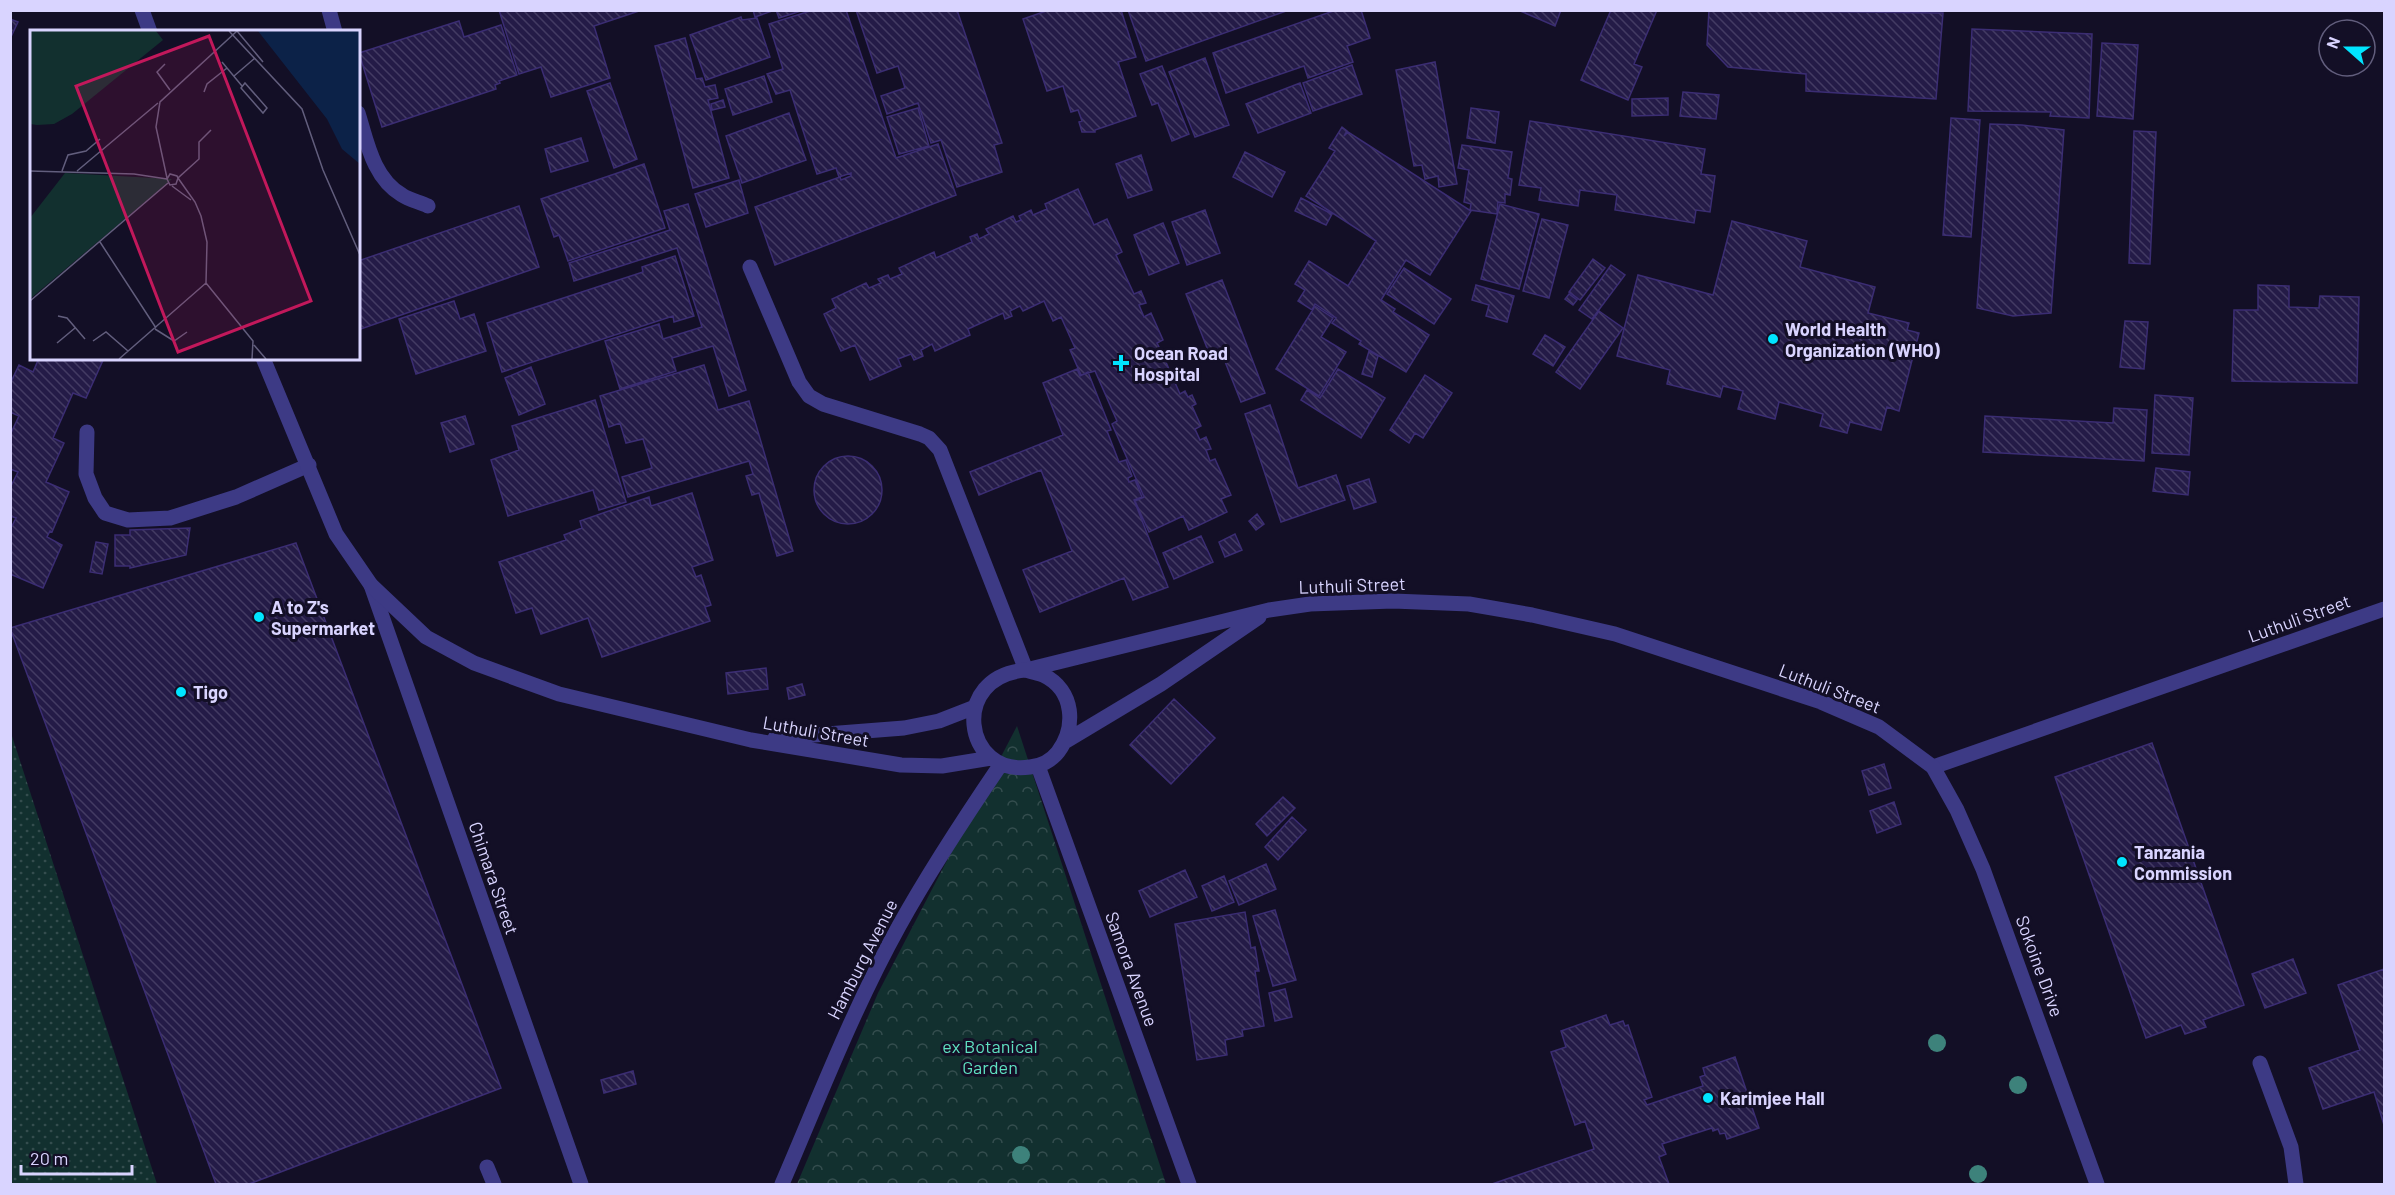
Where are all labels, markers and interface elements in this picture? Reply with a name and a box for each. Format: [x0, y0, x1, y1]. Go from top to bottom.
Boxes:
north arrow [2317, 18, 2377, 78]
inset map [30, 30, 360, 360]
text: N [2322, 34, 2343, 51]
place label: World Health Organization (WHO) [1785, 318, 1941, 361]
marker: World Health Organization (WHO) [1766, 332, 1780, 346]
place label: Ocean Road Hospital [1134, 342, 1228, 385]
marker: Ocean Road Hospital [1112, 354, 1130, 372]
street label: Luthuli Street [1298, 572, 1406, 598]
street label: Luthuli Street [2245, 589, 2353, 647]
place label: A to Z's Supermarket [271, 596, 375, 639]
marker: A to Z's Supermarket [252, 610, 266, 624]
street label: Luthuli Street [1776, 659, 1884, 717]
place label: Tigo [193, 681, 228, 703]
marker: Tigo [174, 685, 188, 699]
street label: Luthuli Street [761, 711, 871, 751]
street label: Chimara Street [464, 819, 524, 937]
place label: Tanzania Commission [2134, 841, 2232, 884]
marker: Tanzania Commission [2115, 855, 2129, 869]
street label: Hamburg Avenue [822, 895, 902, 1023]
street label: Samora Avenue [1101, 908, 1163, 1030]
street label: Sokoine Drive [2011, 912, 2069, 1020]
park label: ex Botanical Garden [942, 1035, 1038, 1078]
place label: Karimjee Hall [1720, 1087, 1825, 1109]
marker: Karimjee Hall [1701, 1091, 1715, 1105]
scale bar [21, 1138, 132, 1176]
text: 20 m [30, 1147, 68, 1169]

